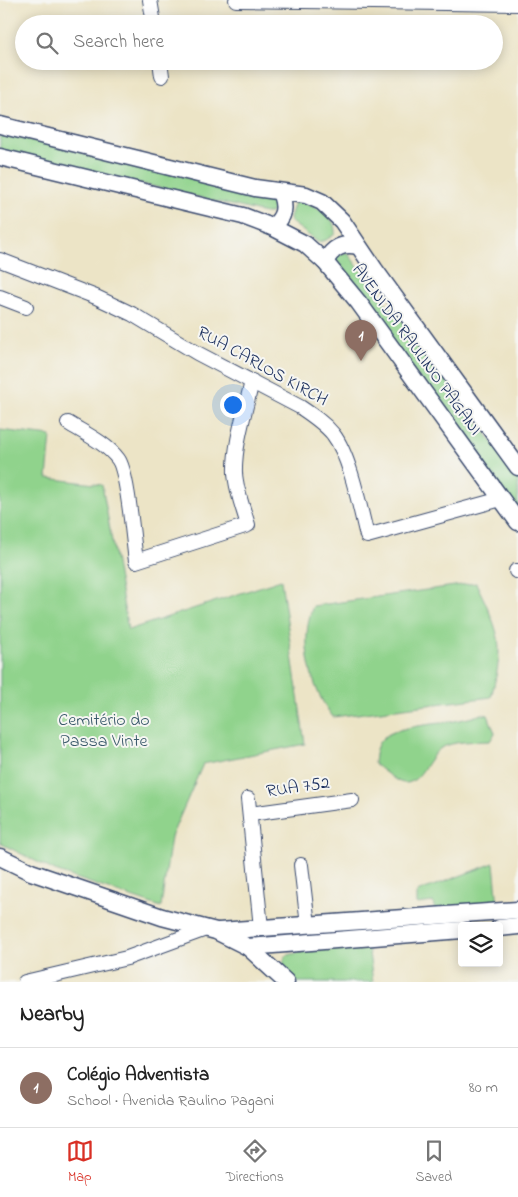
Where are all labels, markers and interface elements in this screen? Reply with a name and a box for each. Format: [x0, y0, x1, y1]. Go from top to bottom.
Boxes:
search box [15, 15, 503, 70]
icon: search [33, 29, 61, 57]
text: Search here [73, 29, 164, 56]
street label: AVENIDA RAULINO PAGANI [345, 259, 487, 441]
street label: RUA CARLOS KIRCH [192, 320, 332, 414]
pin: 1 [345, 320, 377, 361]
your location [220, 392, 246, 418]
park label: Cemitério do Passa Vinte [58, 708, 150, 755]
street label: RUA 752 [265, 771, 331, 805]
map controls [458, 922, 503, 967]
button: layers [458, 922, 503, 967]
text: Nearby [20, 1000, 84, 1030]
text: Colégio Adventista [67, 1062, 209, 1089]
text: 1 [33, 1076, 39, 1100]
text: 80 m [469, 1076, 498, 1100]
text: School · Avenida Raulino Pagani [67, 1089, 274, 1113]
tab: Map [66, 1137, 94, 1188]
tab: Directions [226, 1137, 284, 1188]
tab: Saved [416, 1137, 452, 1188]

